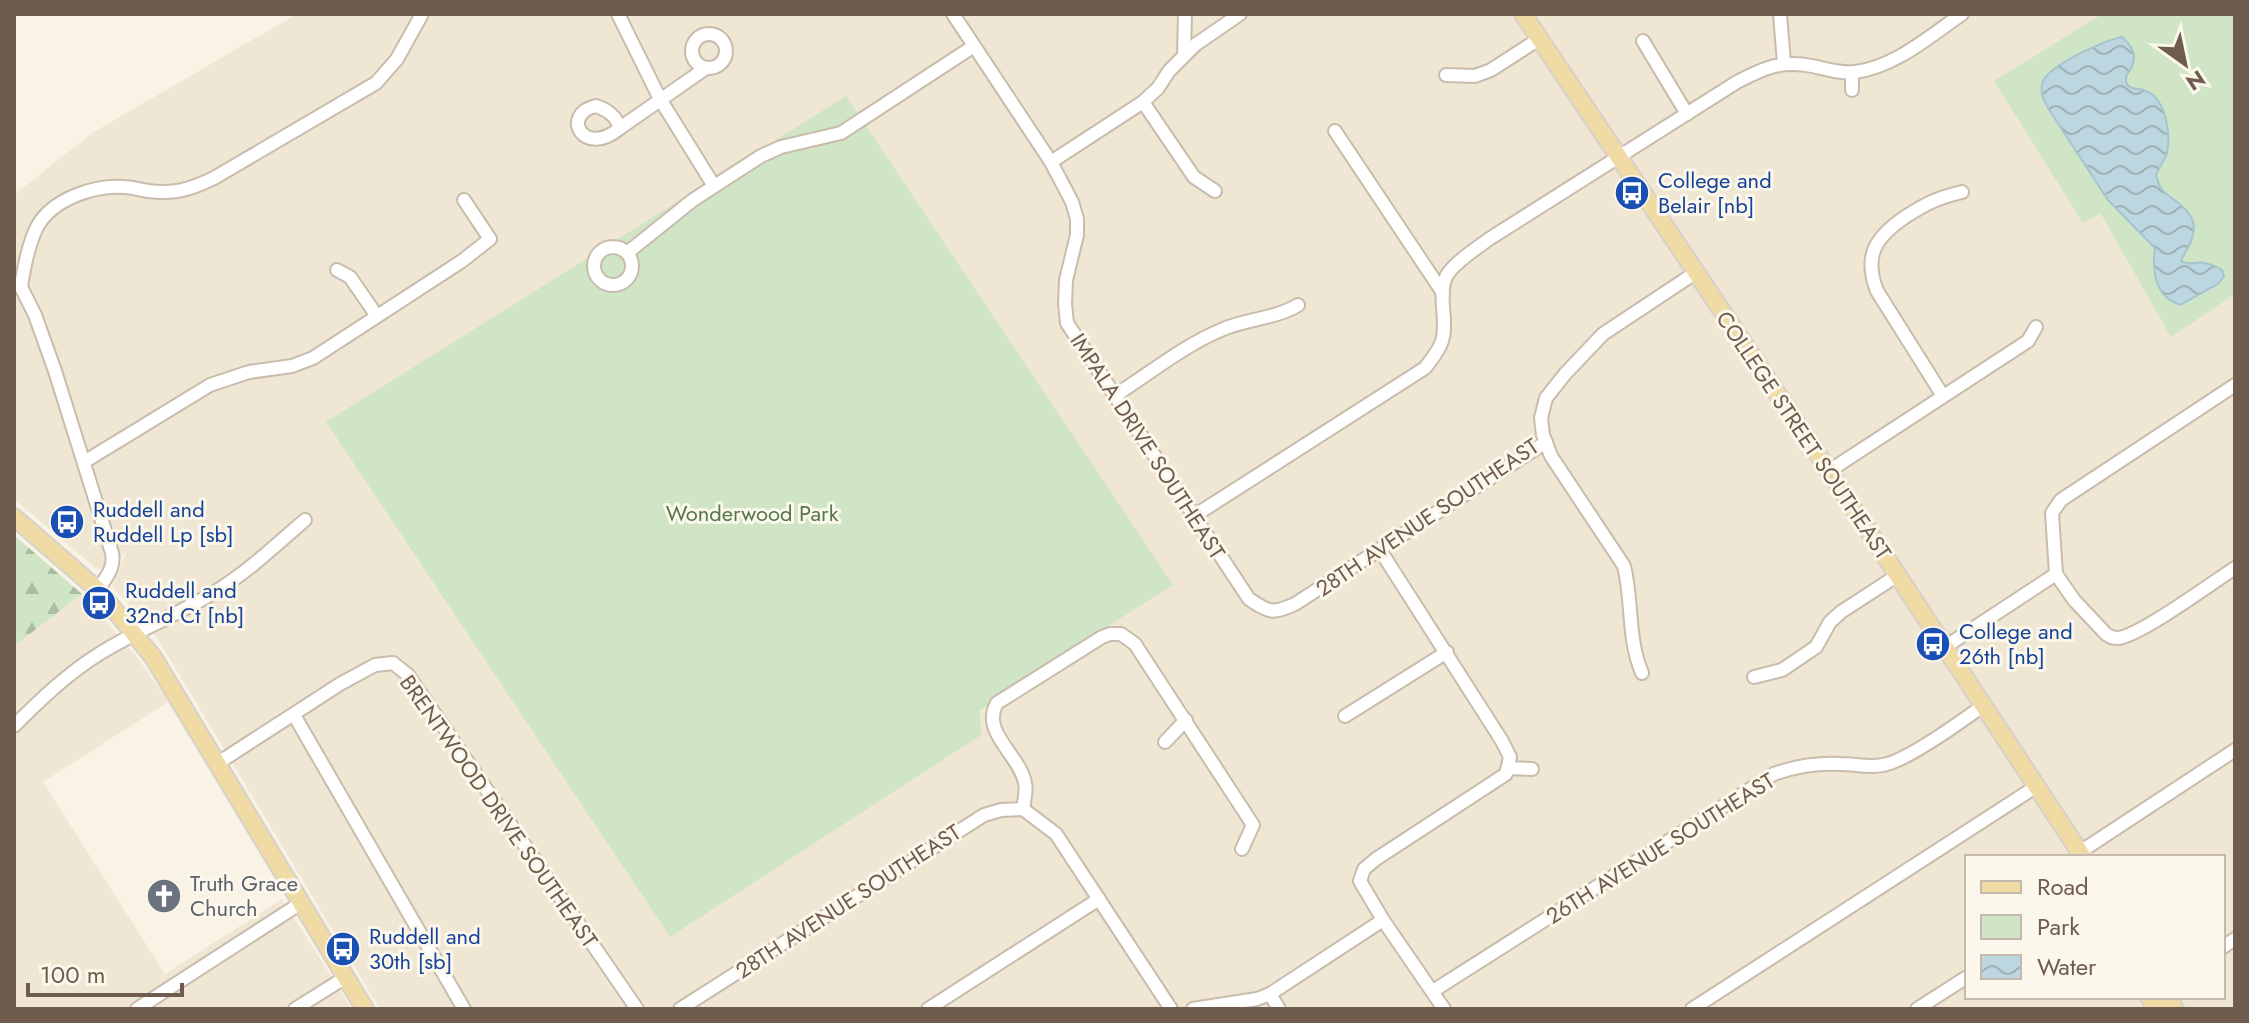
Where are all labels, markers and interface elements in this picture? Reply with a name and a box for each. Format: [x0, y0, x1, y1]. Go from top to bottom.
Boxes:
north arrow [2145, 24, 2225, 104]
text: N [2180, 63, 2212, 99]
place label: College and Belair [nb] [1658, 164, 1772, 221]
bus stop icon: College and Belair [nb] [1613, 174, 1651, 212]
street label: COLLEGE STREET SOUTHEAST [1709, 304, 1900, 566]
street label: IMPALA DRIVE SOUTHEAST [1063, 327, 1234, 566]
street label: 28TH AVENUE SOUTHEAST [1309, 430, 1546, 604]
place label: Ruddell and Ruddell Lp [sb] [93, 493, 234, 550]
park label: Wonderwood Park [666, 497, 839, 529]
bus stop icon: Ruddell and Ruddell Lp [sb] [48, 503, 86, 541]
place label: Ruddell and 32nd Ct [nb] [125, 574, 244, 631]
bus stop icon: Ruddell and 32nd Ct [nb] [80, 584, 118, 622]
place label: College and 26th [nb] [1959, 615, 2073, 672]
bus stop icon: College and 26th [nb] [1914, 625, 1952, 663]
street label: BRENTWOOD DRIVE SOUTHEAST [392, 668, 606, 954]
street label: 26TH AVENUE SOUTHEAST [1539, 764, 1781, 932]
street label: 28TH AVENUE SOUTHEAST [729, 816, 968, 986]
legend [1965, 855, 2225, 999]
place label: Truth Grace Church [190, 867, 298, 924]
text: Road [2037, 869, 2089, 904]
church icon: Truth Grace Church [145, 877, 183, 915]
text: Park [2037, 909, 2080, 944]
place label: Ruddell and 30th [sb] [369, 920, 481, 977]
bus stop icon: Ruddell and 30th [sb] [324, 930, 362, 968]
scale bar [28, 947, 182, 997]
text: Water [2037, 949, 2097, 984]
text: 100 m [40, 957, 106, 992]

